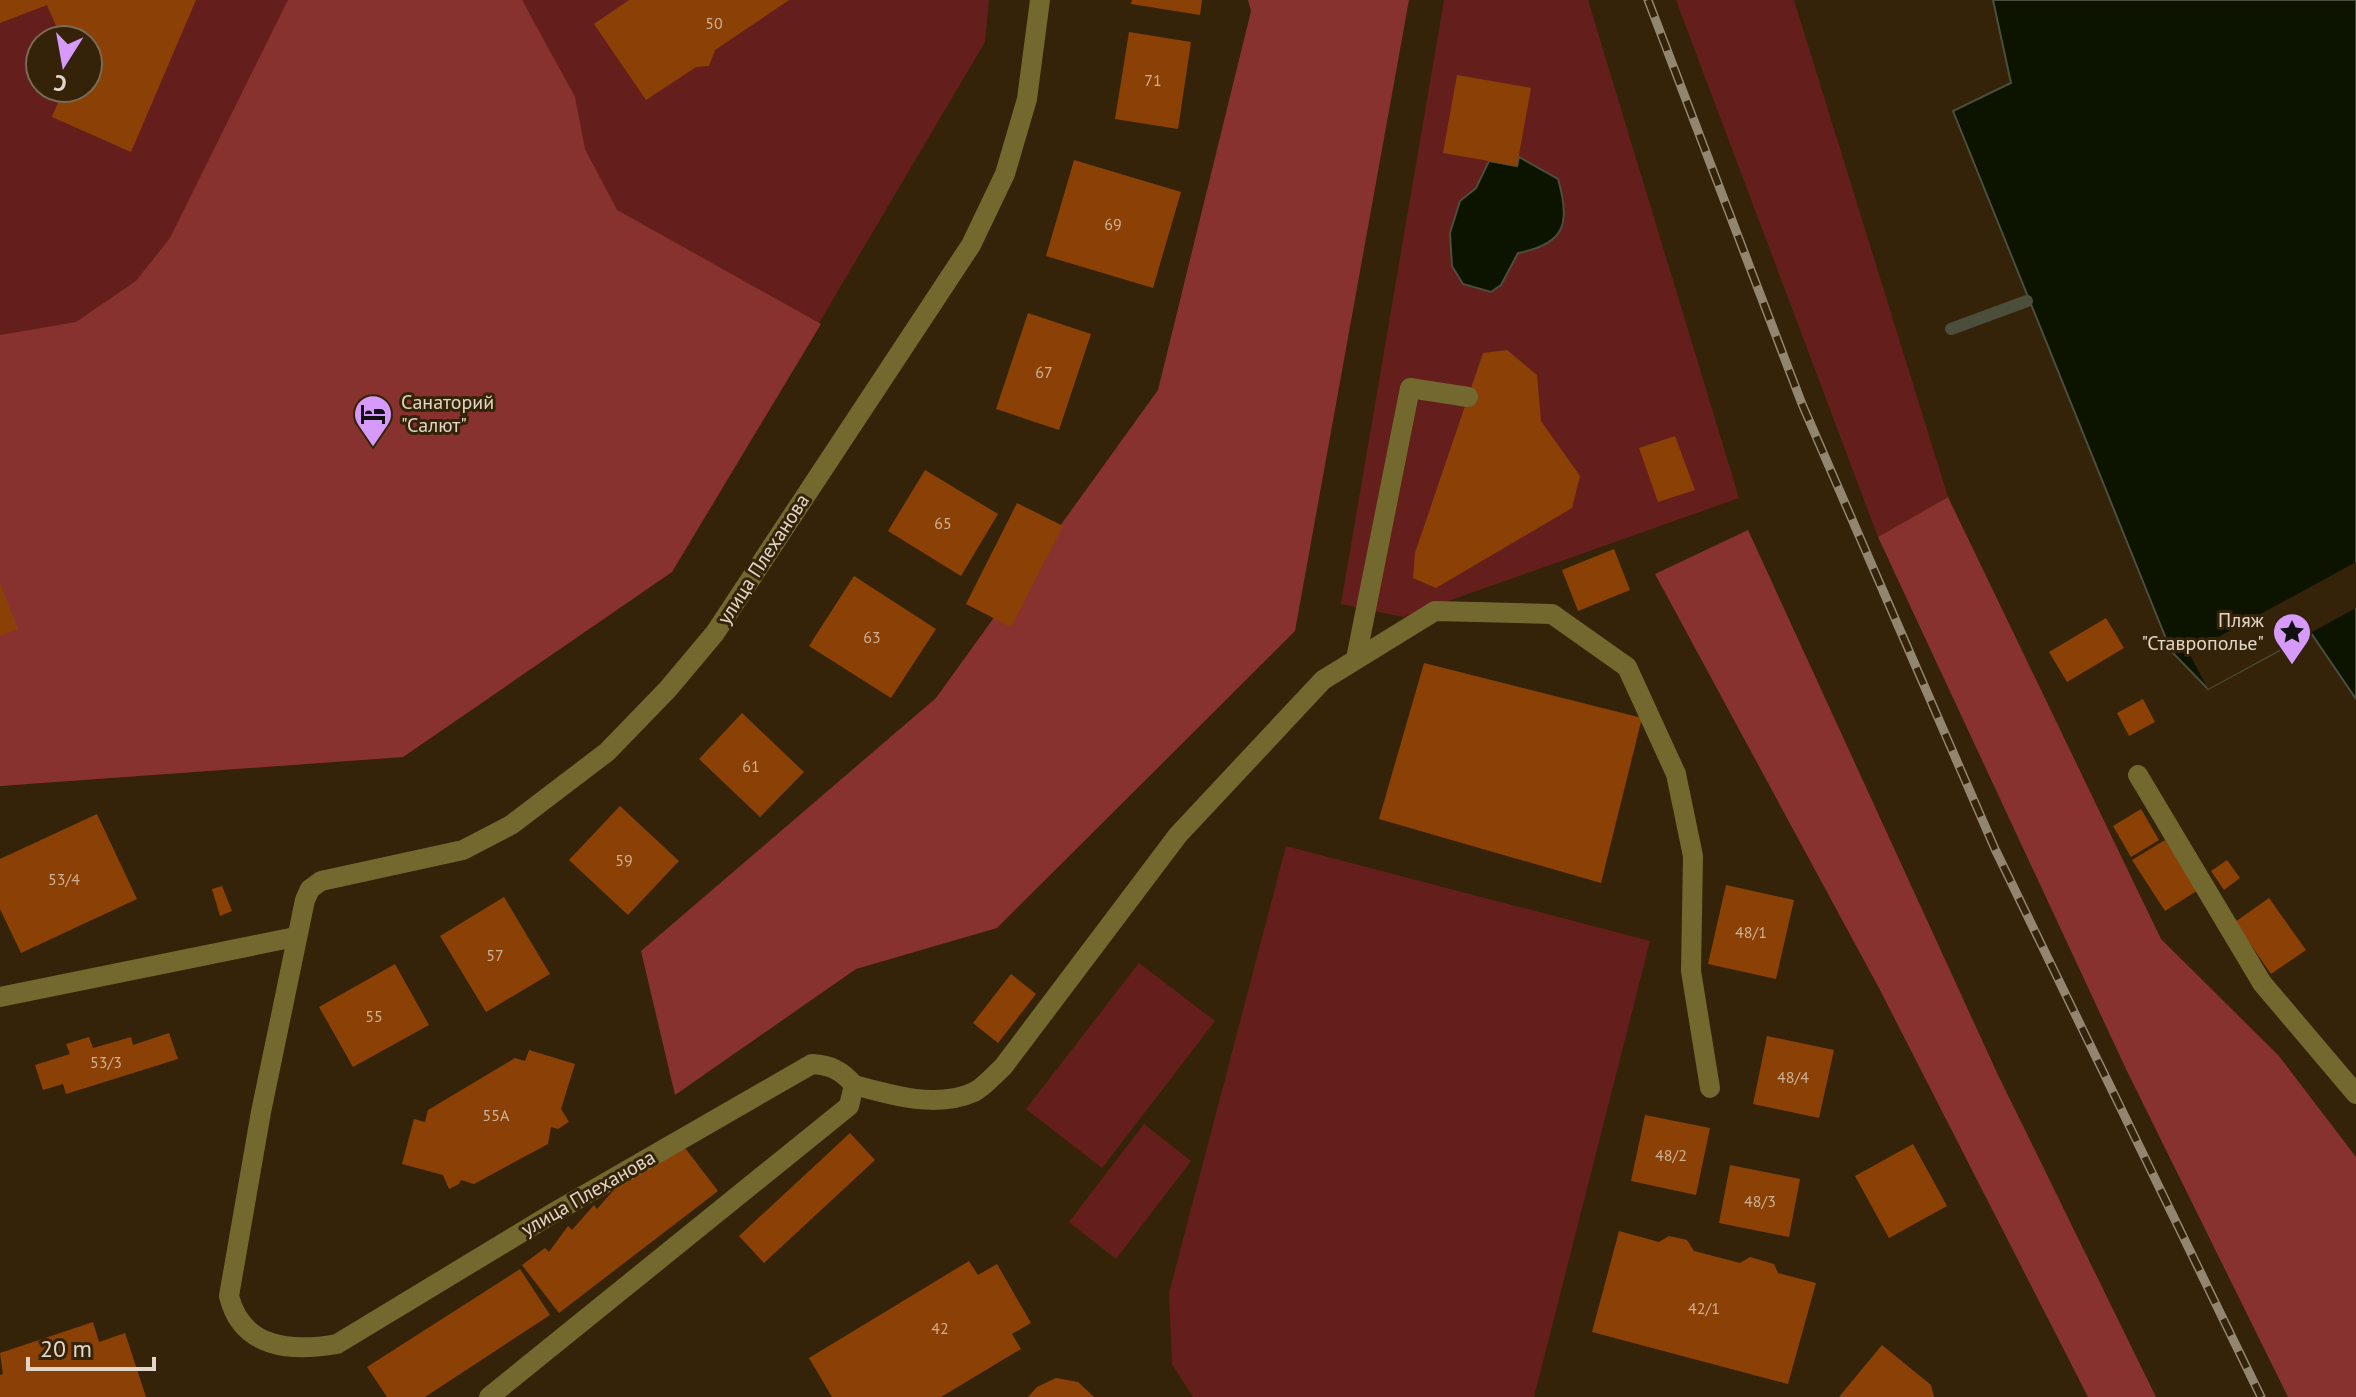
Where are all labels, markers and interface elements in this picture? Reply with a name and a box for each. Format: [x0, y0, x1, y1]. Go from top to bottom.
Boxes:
house number: 50 [705, 13, 723, 33]
north arrow [24, 24, 104, 104]
text: С [51, 69, 69, 99]
house number: 71 [1144, 70, 1162, 90]
house number: 69 [1104, 214, 1122, 234]
house number: 67 [1035, 362, 1053, 382]
place label: Санаторий "Салют" [401, 389, 494, 438]
hotel icon: Санаторий "Салют" [352, 393, 394, 448]
street label: улица Плеханова [711, 489, 815, 629]
house number: 65 [934, 513, 952, 533]
place label: Пляж "Ставрополье" [2141, 607, 2265, 656]
place icon: Пляж "Ставрополье" [2271, 611, 2313, 666]
house number: 63 [863, 627, 881, 647]
house number: 61 [742, 756, 760, 776]
house number: 59 [615, 850, 633, 870]
house number: 53/4 [48, 869, 80, 889]
house number: 48/1 [1735, 922, 1767, 942]
house number: 57 [486, 945, 504, 965]
house number: 55 [365, 1006, 383, 1026]
house number: 53/3 [90, 1052, 122, 1072]
house number: 48/4 [1777, 1067, 1809, 1087]
house number: 55А [483, 1105, 510, 1125]
street label: улица Плеханова [516, 1144, 660, 1242]
house number: 48/2 [1655, 1145, 1687, 1165]
house number: 48/3 [1744, 1191, 1776, 1211]
house number: 42/1 [1688, 1298, 1720, 1318]
house number: 42 [931, 1318, 949, 1338]
scale bar [28, 1321, 154, 1371]
text: 20 m [40, 1333, 92, 1364]

